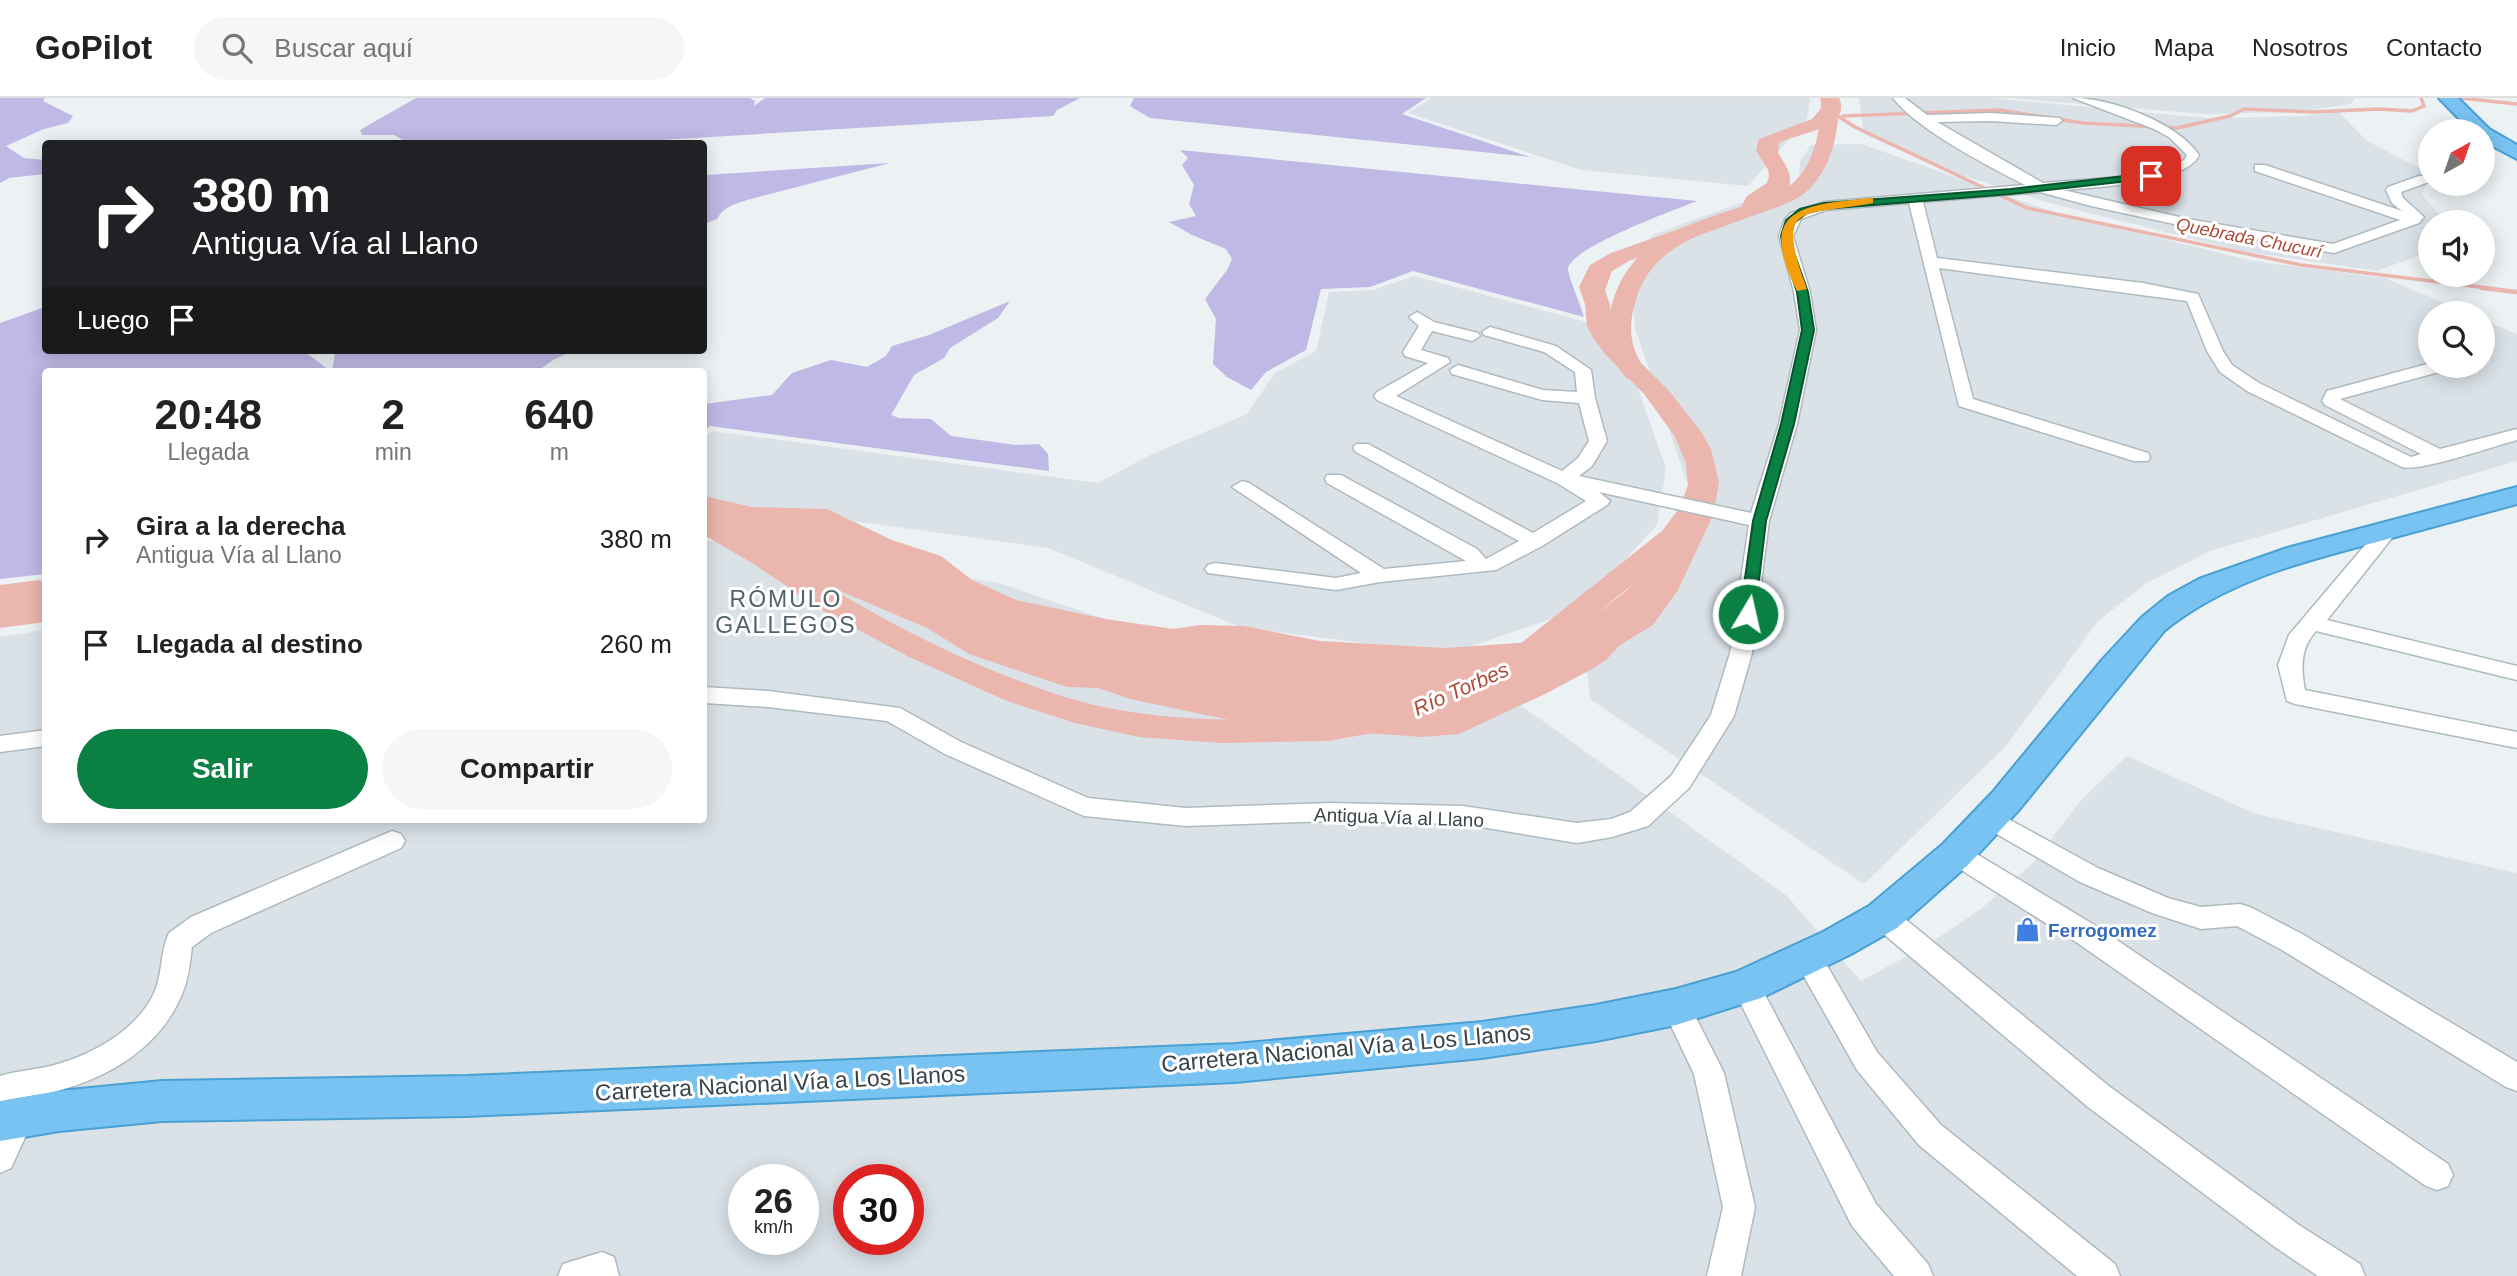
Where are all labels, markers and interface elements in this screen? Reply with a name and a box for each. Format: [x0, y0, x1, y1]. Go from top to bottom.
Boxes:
search box [194, 17, 684, 80]
text: GoPilot [35, 29, 152, 66]
icon: search [218, 29, 256, 67]
text: Buscar aquí [274, 33, 413, 63]
text: Inicio [2060, 34, 2116, 61]
text: Mapa [2154, 34, 2214, 61]
text: Nosotros [2252, 34, 2348, 61]
text: Contacto [2386, 34, 2482, 61]
north arrow [2418, 119, 2496, 196]
map controls [2418, 119, 2495, 378]
pin [2121, 146, 2181, 206]
icon: arrive [2132, 157, 2170, 195]
icon: right [77, 168, 168, 259]
text: 380 m [192, 168, 331, 222]
button: sound [2418, 210, 2495, 287]
water label: Quebrada Chucurí [2174, 214, 2326, 262]
text: Antigua Vía al Llano [192, 225, 478, 261]
icon: arrive [163, 301, 201, 339]
button: search [2418, 301, 2495, 378]
text: Luego [77, 305, 149, 335]
text: 20:48 [155, 391, 262, 438]
text: 2 [381, 391, 405, 438]
text: 640 [524, 391, 594, 438]
text: Llegada [167, 439, 249, 465]
text: min [375, 439, 412, 465]
text: m [550, 439, 569, 465]
text: Gira a la derecha [136, 511, 346, 541]
icon: right [77, 521, 115, 559]
text: 380 m [600, 524, 672, 554]
text: Antigua Vía al Llano [136, 542, 342, 568]
position arrow [1711, 577, 1785, 651]
district label: RÓMULO GALLEGOS [715, 586, 857, 638]
icon: arrive [77, 626, 115, 664]
text: Llegada al destino [136, 629, 363, 659]
text: 260 m [600, 629, 672, 659]
water label: Río Torbes [1410, 657, 1512, 720]
button: Salir [77, 729, 368, 809]
button: Compartir [382, 729, 672, 809]
street label: Antigua Vía al Llano [1314, 804, 1484, 831]
shop icon: Ferrogomez [2014, 916, 2042, 944]
place label: Ferrogomez [2048, 920, 2157, 941]
street label: Carretera Nacional Vía a Los Llanos [1160, 1019, 1532, 1077]
street label: Carretera Nacional Vía a Los Llanos [594, 1060, 966, 1106]
speed limit sign: 30 [833, 1164, 924, 1255]
text: 26 [754, 1181, 793, 1220]
text: km/h [754, 1217, 793, 1237]

